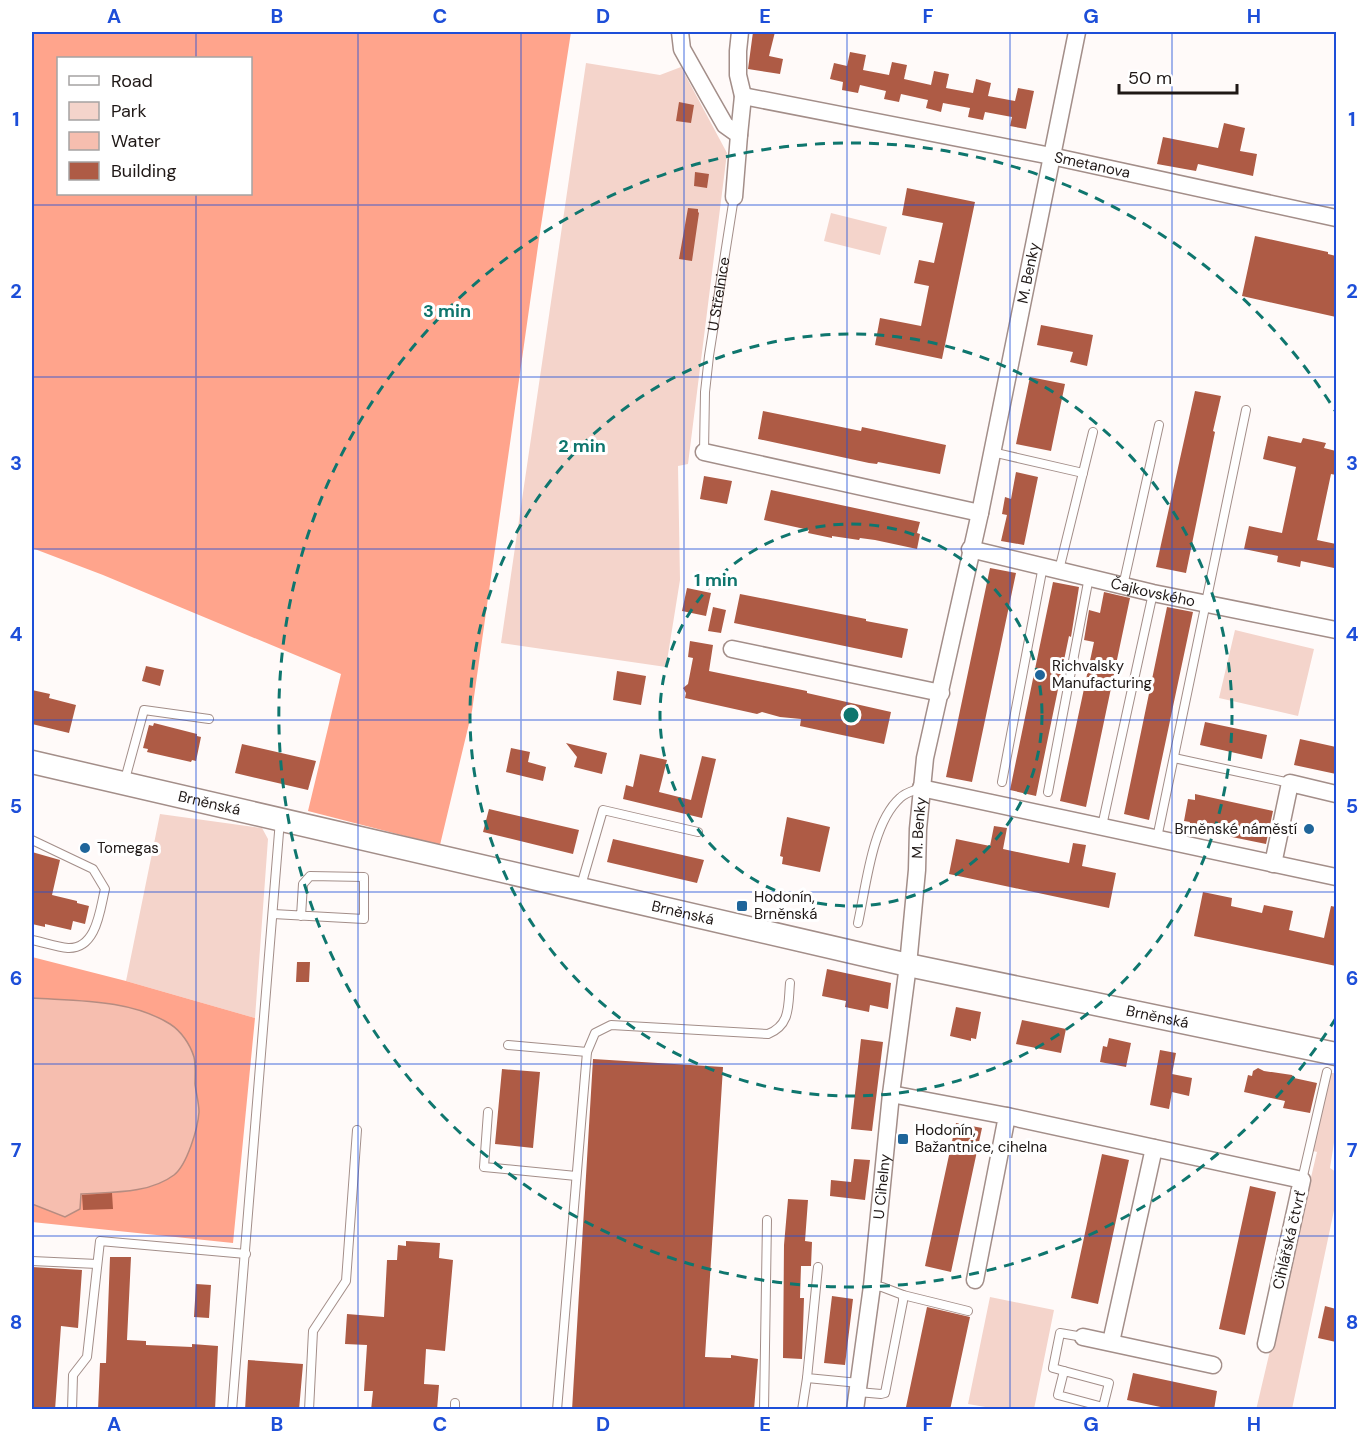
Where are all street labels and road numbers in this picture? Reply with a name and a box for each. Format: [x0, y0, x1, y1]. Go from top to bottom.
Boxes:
street label: Smetanova [1052, 147, 1132, 183]
street label: M. Benky [1013, 240, 1044, 305]
street label: U Střelnice [703, 255, 734, 333]
street label: Čajkovského [1108, 573, 1197, 611]
street label: Brněnská [176, 786, 243, 820]
street label: M. Benky [907, 795, 931, 859]
street label: Brněnská [650, 896, 716, 930]
street label: Brněnská [1124, 1001, 1191, 1033]
street label: U Cihelny [869, 1152, 895, 1220]
street label: Cihlářská čtvrť [1268, 1189, 1310, 1291]

